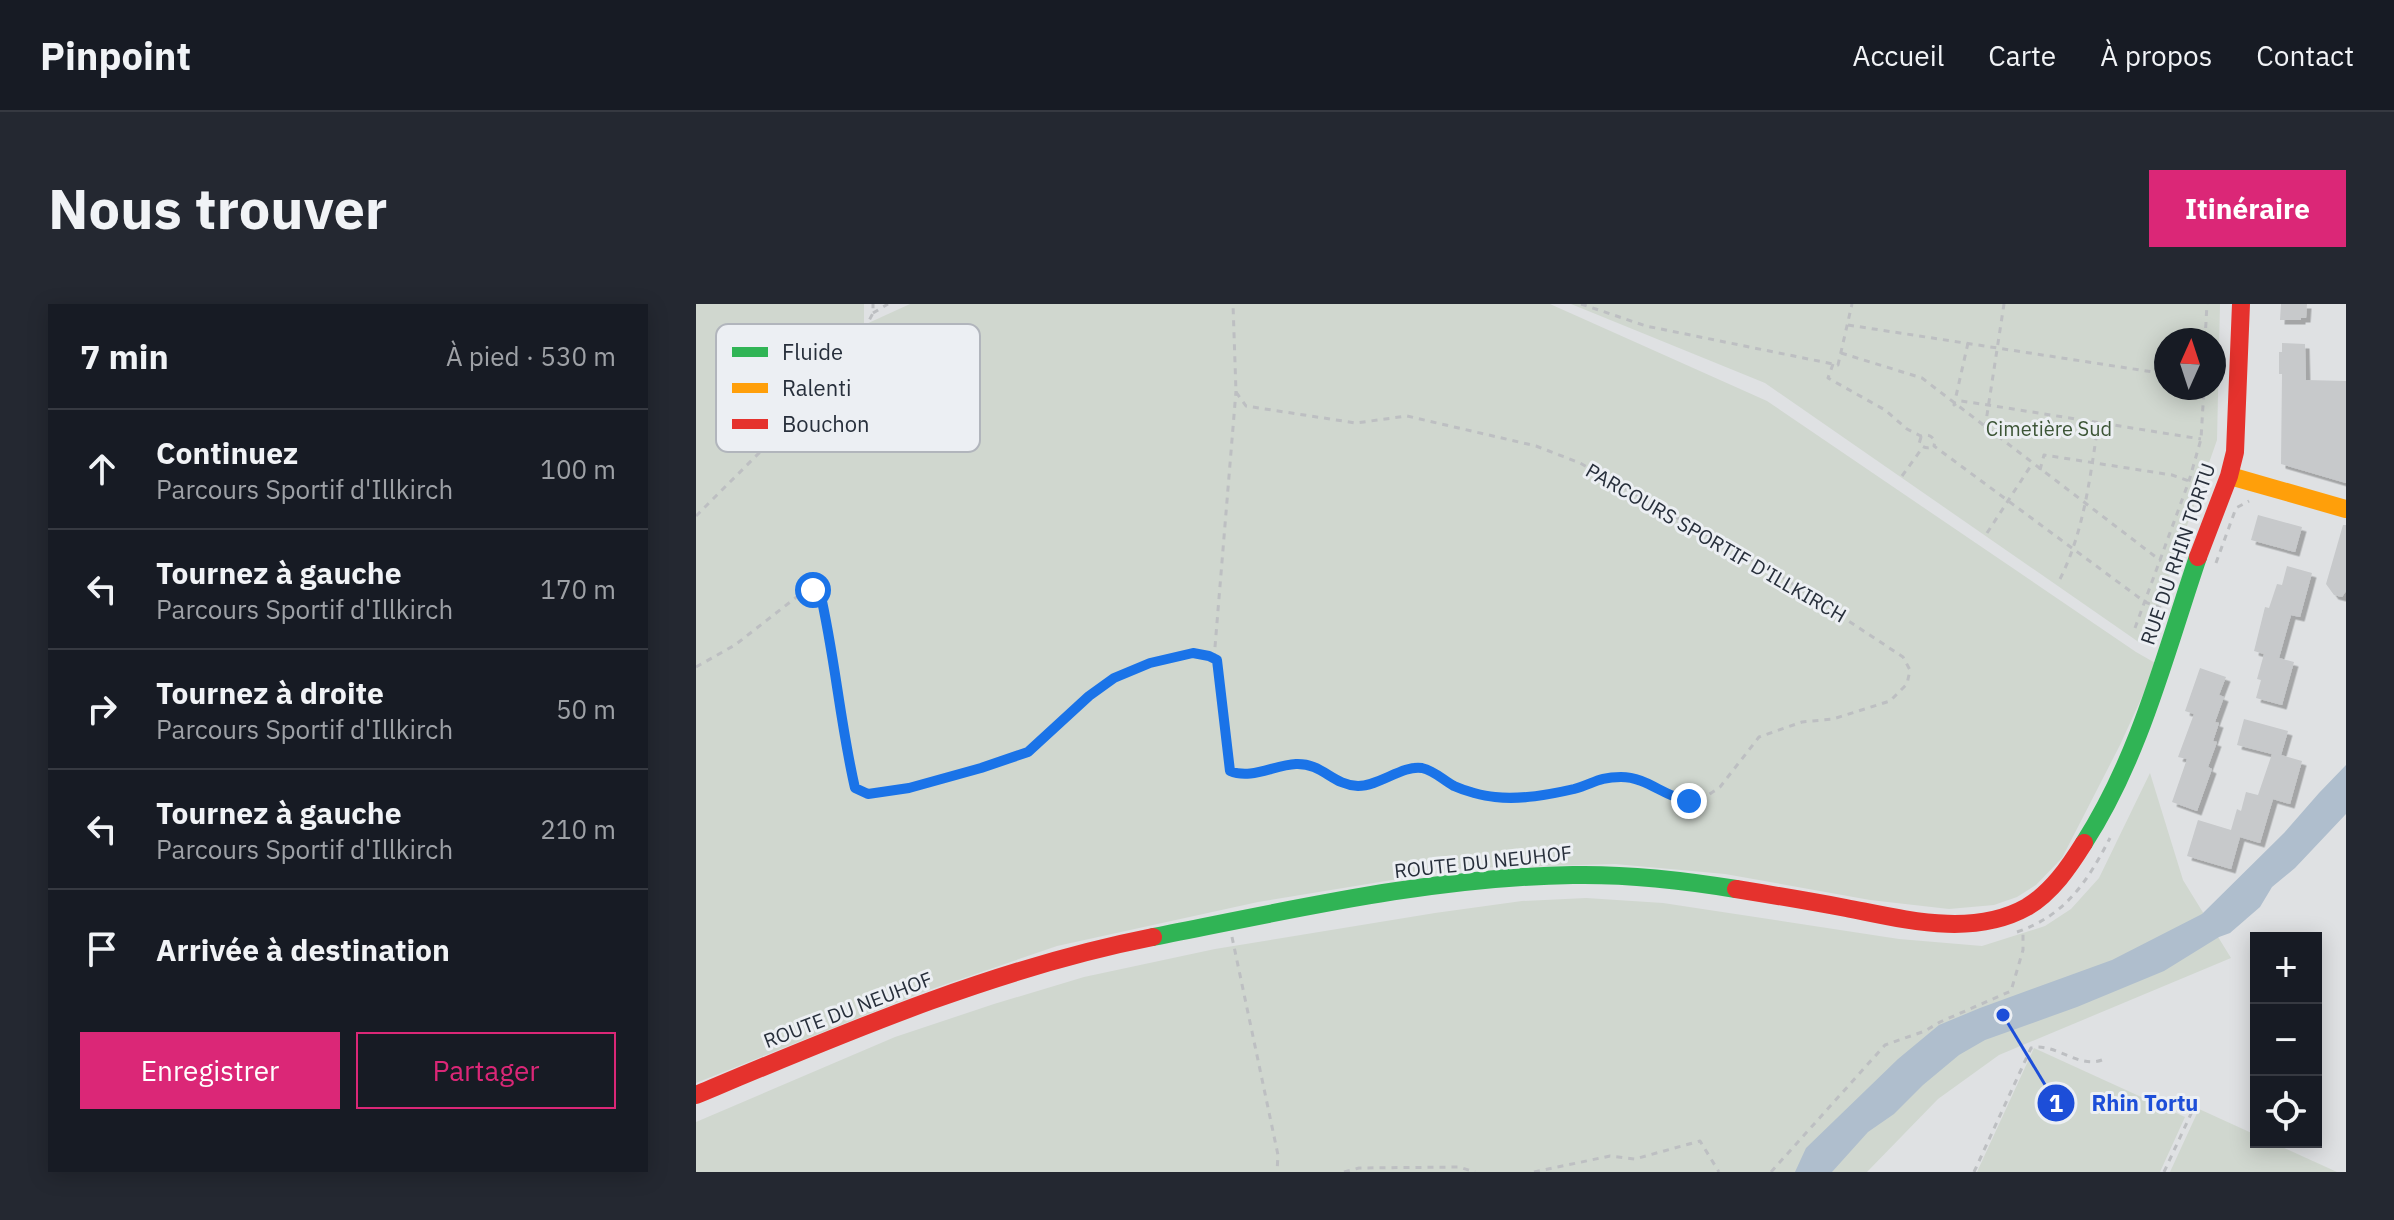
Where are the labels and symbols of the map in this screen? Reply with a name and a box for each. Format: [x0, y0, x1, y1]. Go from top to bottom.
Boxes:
legend [716, 324, 980, 452]
north arrow [2154, 328, 2226, 400]
text: Fluide [782, 337, 843, 366]
text: Ralenti [782, 373, 851, 402]
text: Bouchon [782, 409, 870, 438]
park label: Cimetière Sud [1986, 415, 2112, 442]
street label: PARCOURS SPORTIF D'ILLKIRCH [1581, 457, 1852, 629]
street label: RUE DU RHIN TORTU [2134, 459, 2221, 648]
route start [795, 572, 831, 608]
route end [1671, 783, 1707, 819]
street label: ROUTE DU NEUHOF [1393, 839, 1573, 884]
street label: ROUTE DU NEUHOF [760, 965, 936, 1054]
callout: Rhin Tortu [2036, 1080, 2214, 1126]
text: 1 [2049, 1087, 2063, 1119]
text: Rhin Tortu [2092, 1088, 2198, 1117]

